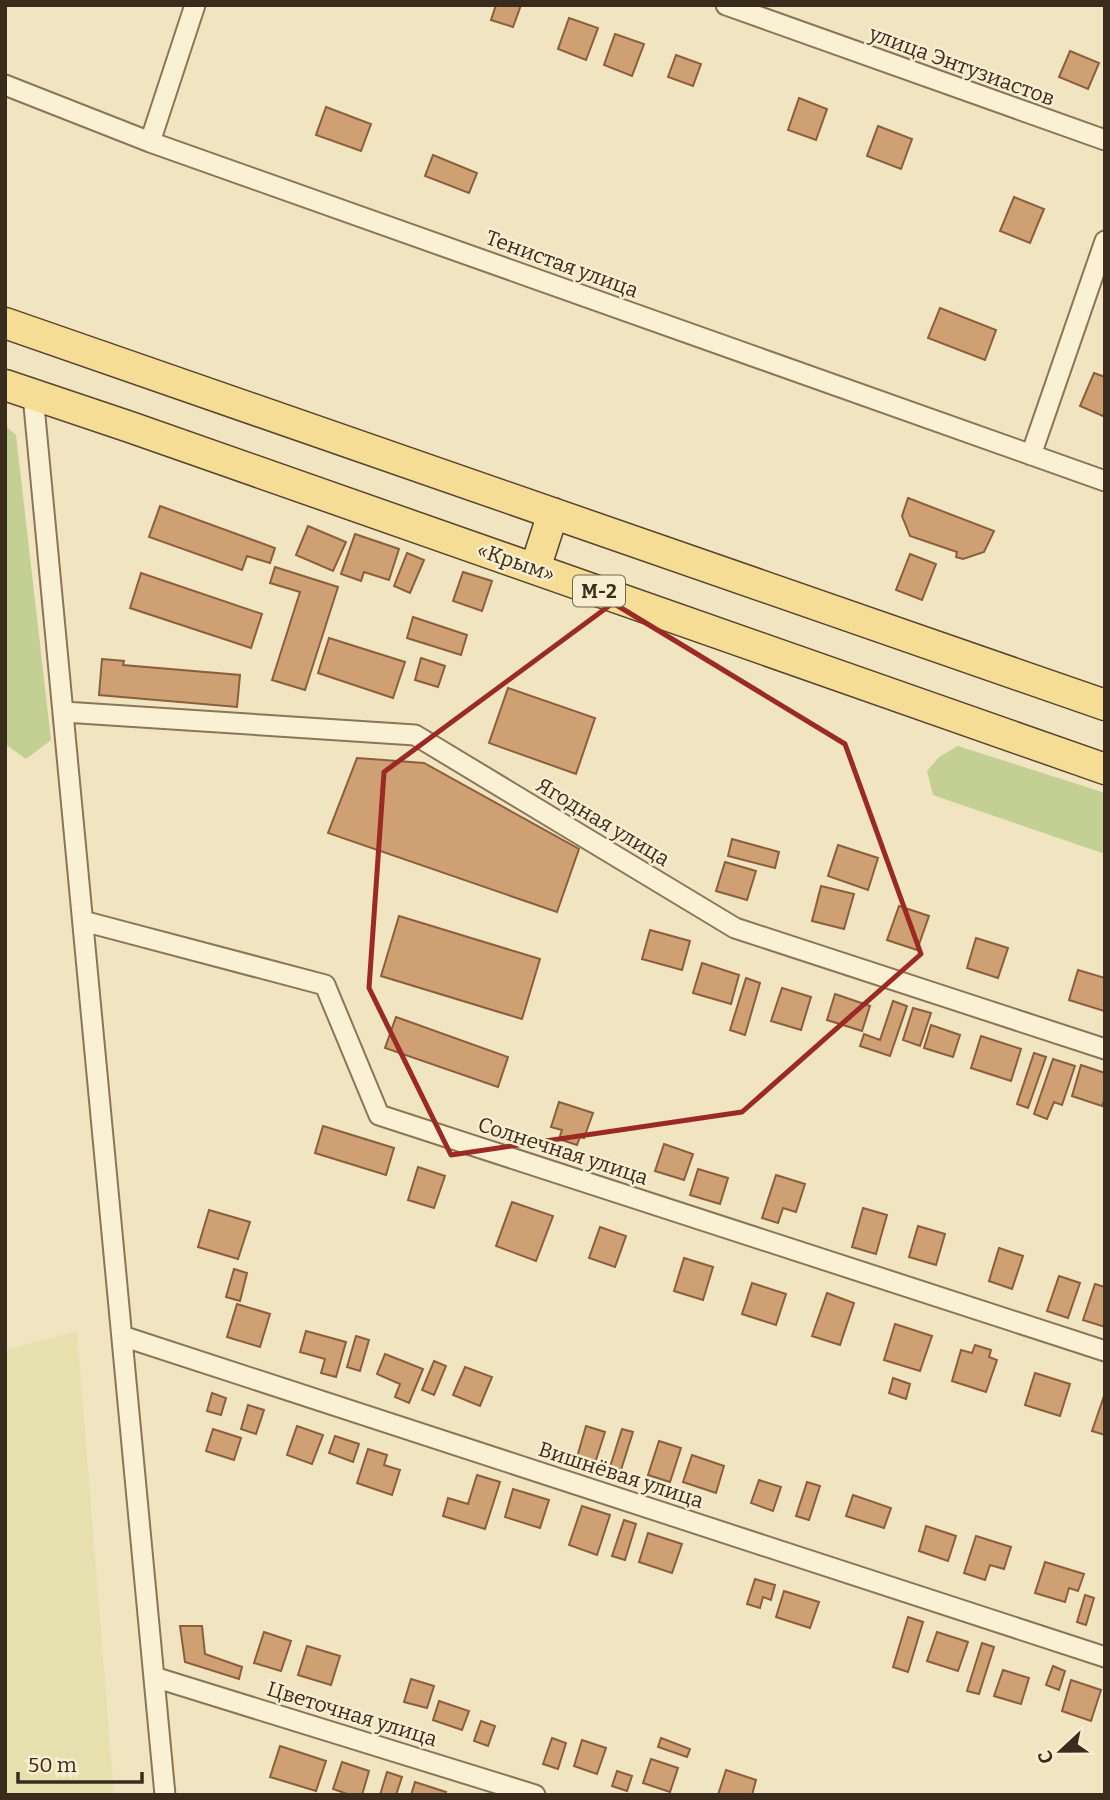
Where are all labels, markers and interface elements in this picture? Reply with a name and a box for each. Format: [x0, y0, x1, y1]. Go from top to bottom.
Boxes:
street label: улица Энтузиастов [865, 20, 1058, 112]
street label: Тенистая улица [482, 224, 642, 304]
street label: «Крым» [474, 537, 558, 587]
road number: М-2 [573, 576, 625, 606]
street label: Ягодная улица [532, 772, 675, 872]
street label: Солнечная улица [475, 1111, 652, 1191]
street label: Вишнёвая улица [535, 1436, 707, 1514]
street label: Цветочная улица [264, 1676, 441, 1752]
north arrow [1026, 1716, 1096, 1786]
scale bar [18, 1741, 142, 1785]
text: С [1033, 1747, 1059, 1767]
text: 50 m [28, 1752, 77, 1778]

